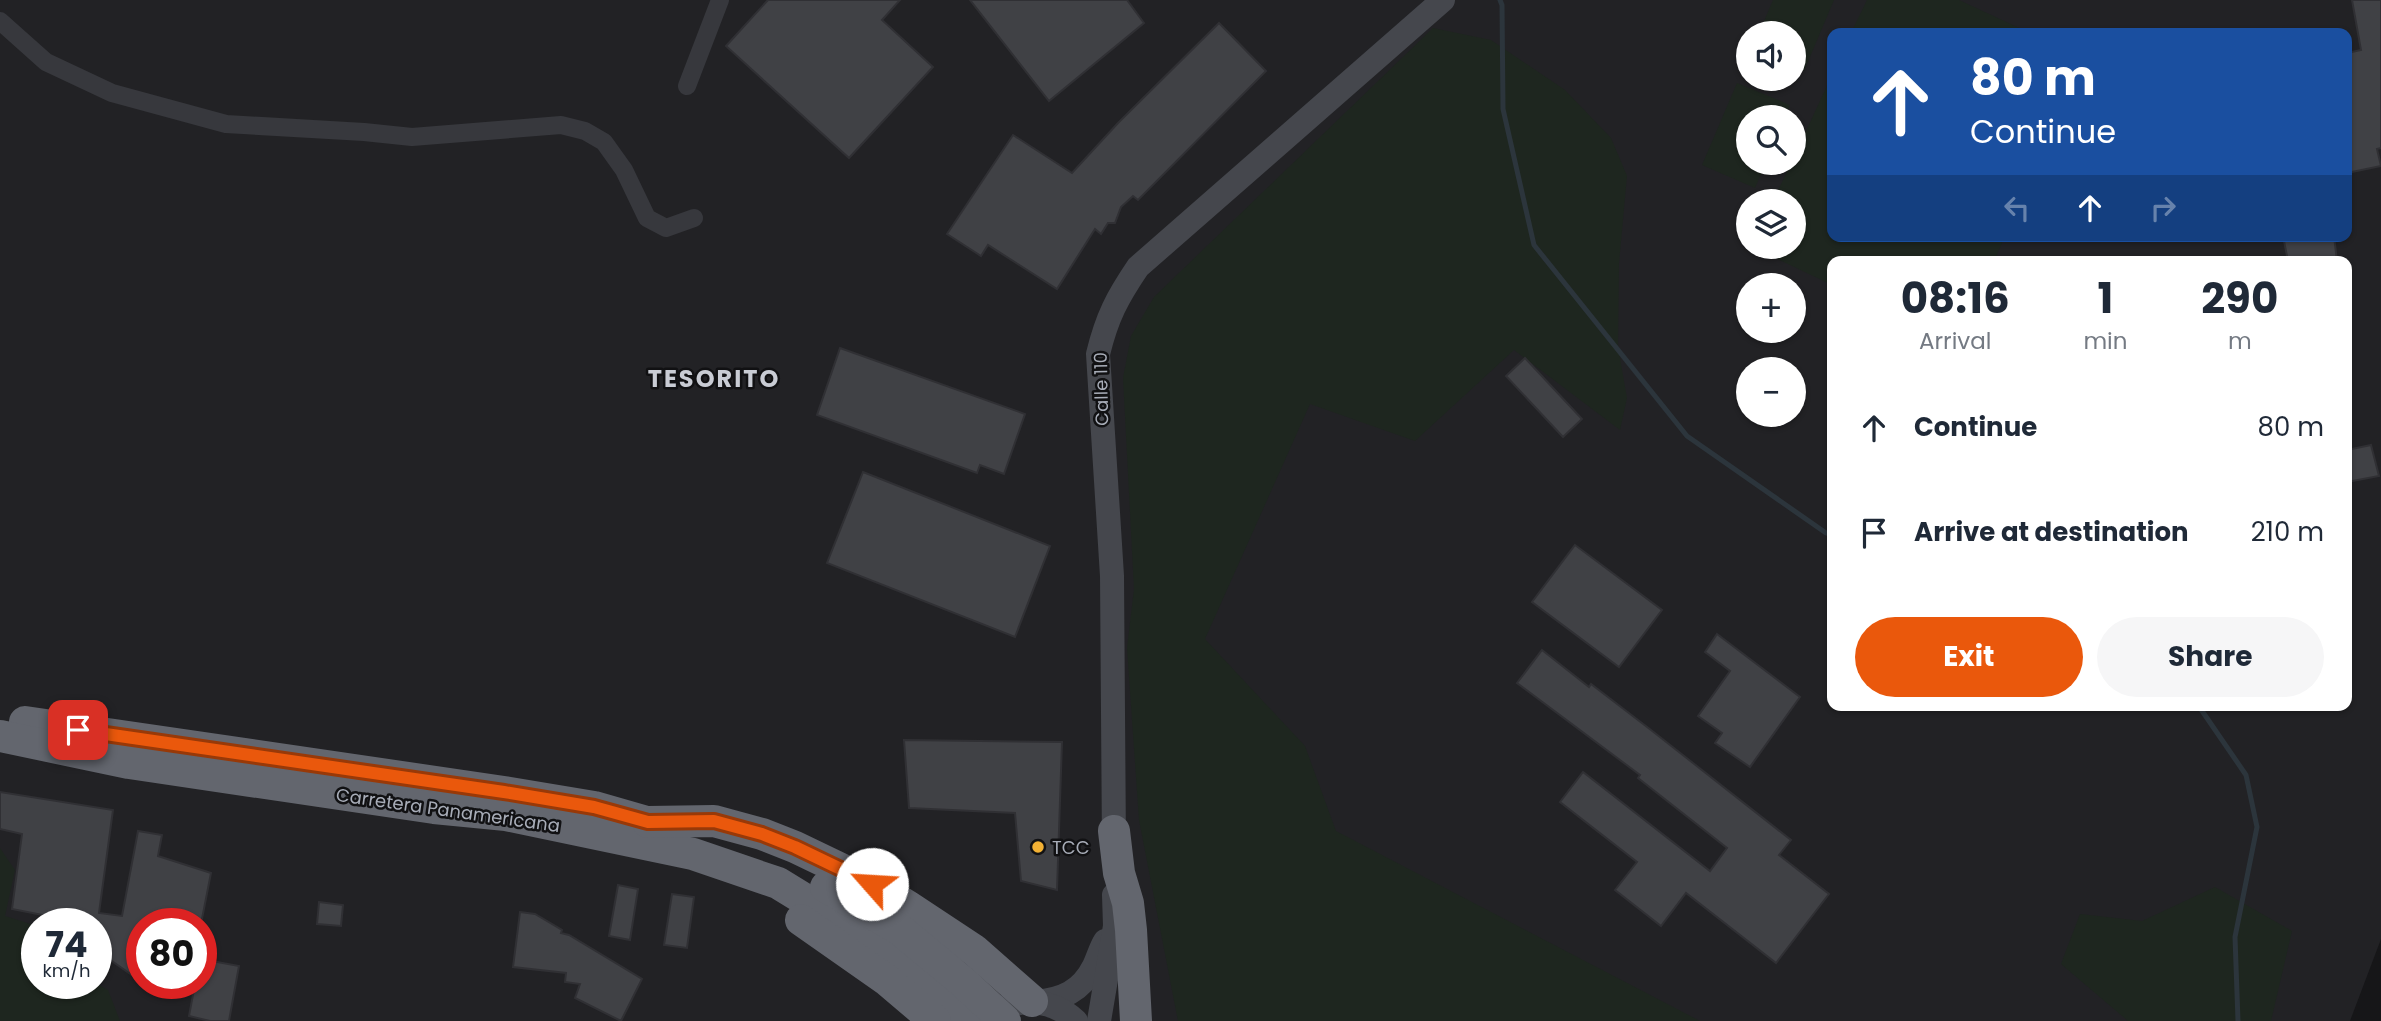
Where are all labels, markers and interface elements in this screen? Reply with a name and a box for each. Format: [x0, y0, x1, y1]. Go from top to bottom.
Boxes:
map controls [1736, 21, 1806, 427]
button: sound [1736, 21, 1806, 91]
text: 80 m [1970, 44, 2096, 112]
icon: ahead [1855, 56, 1946, 147]
button: search [1736, 105, 1806, 175]
text: Continue [1970, 109, 2116, 154]
button: layers [1736, 189, 1806, 259]
icon: left [1998, 189, 2036, 227]
icon: ahead [2071, 189, 2109, 227]
icon: right [2144, 189, 2182, 227]
text: 08:16 [1901, 269, 2010, 328]
text: 1 [2098, 269, 2113, 328]
text: 290 [2201, 269, 2278, 328]
button: + [1736, 273, 1806, 343]
text: Arrival [1919, 325, 1991, 357]
text: min [2083, 325, 2127, 357]
text: m [2228, 325, 2252, 357]
street label: Calle 110 [1088, 352, 1114, 426]
button: − [1736, 357, 1806, 427]
district label: TESORITO [648, 362, 780, 395]
icon: ahead [1855, 409, 1893, 447]
text: Continue [1914, 409, 2037, 445]
text: 80 m [2258, 409, 2324, 445]
icon: arrive [1855, 514, 1893, 552]
text: Arrive at destination [1914, 514, 2189, 550]
text: 210 m [2251, 514, 2324, 550]
button: Exit [1855, 617, 2083, 697]
button: Share [2097, 617, 2324, 697]
pin [48, 700, 108, 760]
icon: arrive [59, 711, 97, 749]
street label: Carretera Panamericana [334, 782, 562, 838]
place label: TCC [1052, 835, 1090, 860]
marker: TCC [1030, 839, 1046, 855]
position arrow [835, 847, 909, 921]
speed limit sign: 80 [126, 908, 217, 999]
text: 74 [45, 920, 88, 969]
text: km/h [43, 958, 90, 983]

